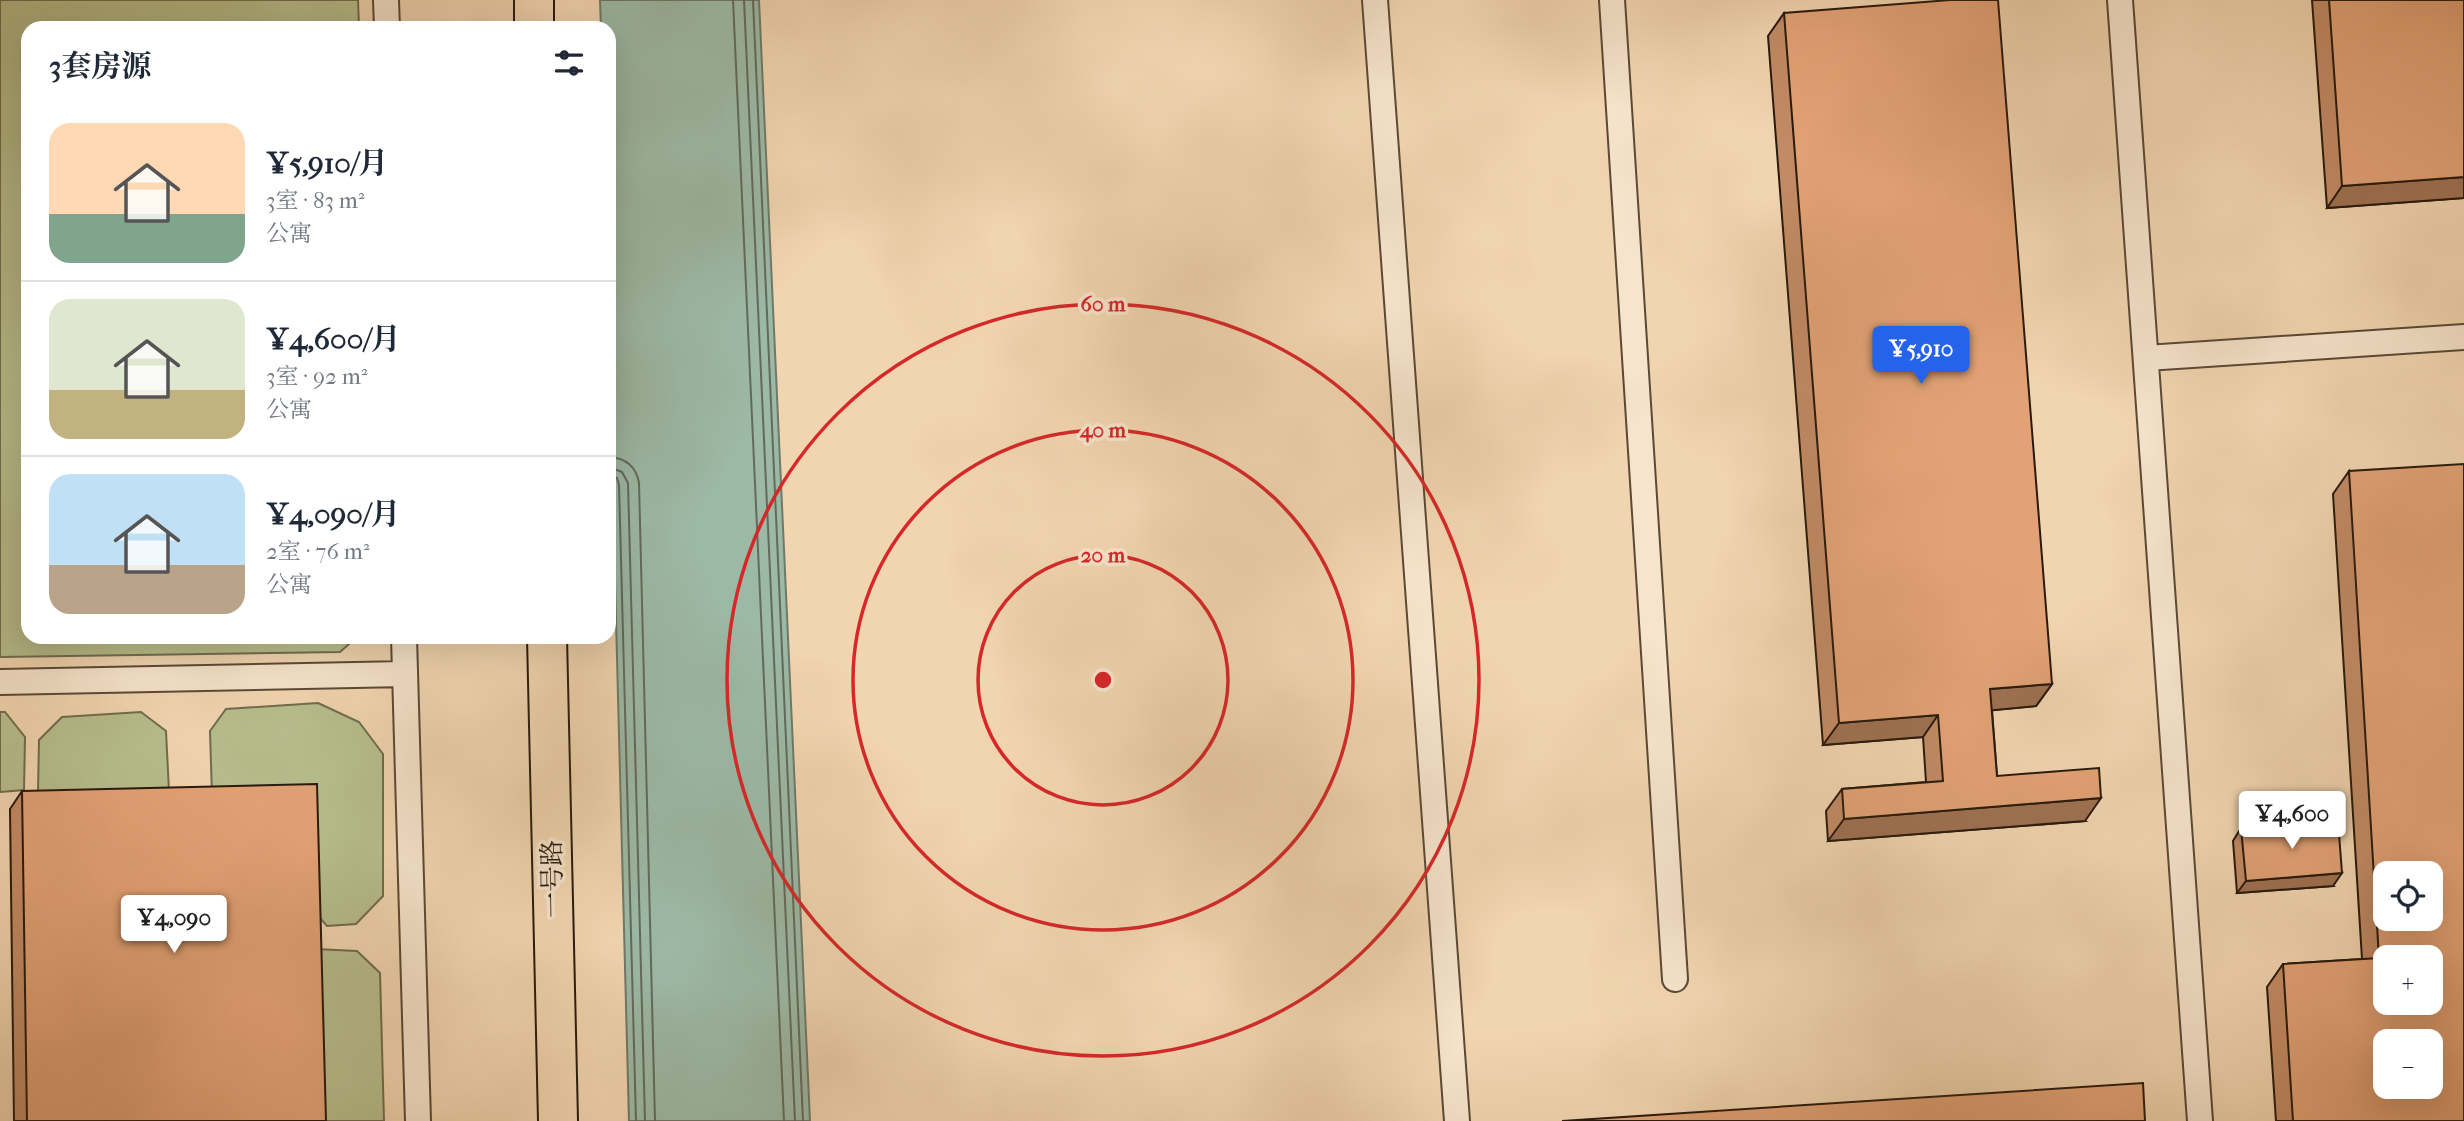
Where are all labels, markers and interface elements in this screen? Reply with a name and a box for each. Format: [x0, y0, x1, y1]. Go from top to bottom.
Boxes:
icon: filters [550, 44, 588, 82]
text: 3套房源 [49, 49, 151, 84]
text: ¥5,910/月 [266, 146, 388, 181]
icon: home [105, 151, 189, 235]
text: 3室 · 83 m² [266, 187, 364, 214]
text: 公寓 [266, 220, 312, 247]
text: 60 m [1081, 292, 1126, 316]
text: ¥4,600/月 [266, 322, 401, 357]
pin: ¥5,910 [1864, 326, 1978, 386]
icon: home [105, 327, 189, 411]
text: ¥5,910 [1889, 335, 1954, 362]
text: 3室 · 92 m² [266, 363, 367, 390]
text: 公寓 [266, 396, 312, 423]
text: 40 m [1079, 418, 1127, 443]
text: ¥4,090/月 [266, 497, 400, 532]
icon: home [105, 502, 189, 586]
text: 2室 · 76 m² [266, 538, 369, 565]
text: 20 m [1081, 543, 1126, 567]
text: 公寓 [266, 571, 312, 598]
centre of rings [1091, 668, 1115, 692]
pin: ¥4,600 [2235, 792, 2349, 851]
text: ¥4,600 [2255, 800, 2329, 827]
street label: 一号路 [536, 840, 569, 918]
map controls [2373, 861, 2443, 1099]
button: locate [2373, 861, 2443, 931]
pin: ¥4,090 [117, 895, 231, 955]
text: ¥4,090 [137, 904, 211, 931]
button: + [2373, 945, 2443, 1015]
button: − [2373, 1029, 2443, 1099]

